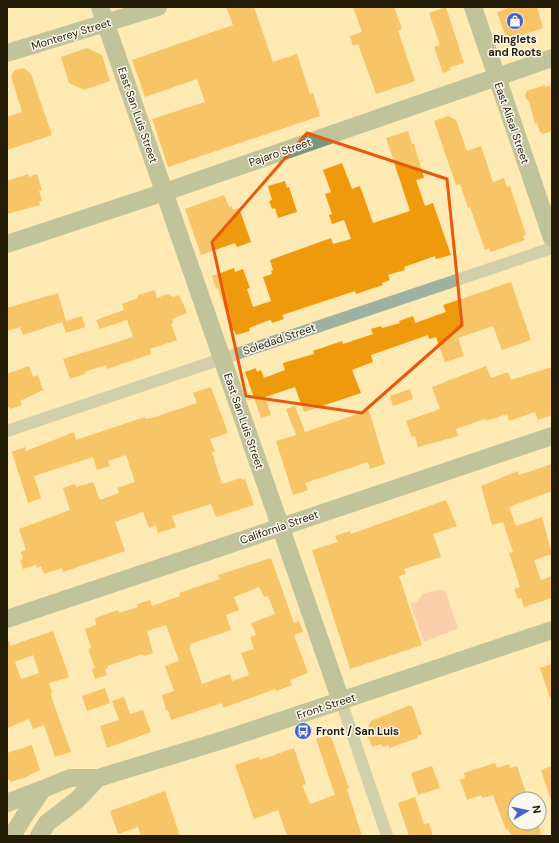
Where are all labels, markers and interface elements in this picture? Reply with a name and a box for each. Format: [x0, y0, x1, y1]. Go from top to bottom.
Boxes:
shop icon: Ringlets and Roots [505, 11, 525, 31]
street label: Monterey Street [29, 15, 113, 53]
place label: Ringlets and Roots [488, 32, 542, 59]
street label: East San Luis Street [115, 65, 161, 165]
street label: East Alisal Street [492, 80, 532, 166]
street label: Pajaro Street [247, 135, 313, 169]
street label: Soledad Street [241, 320, 317, 358]
street label: East San Luis Street [221, 371, 267, 471]
street label: California Street [238, 507, 320, 547]
street label: Front Street [295, 690, 357, 722]
bus stop icon: Front / San Luis [293, 721, 313, 741]
place label: Front / San Luis [316, 724, 399, 738]
north arrow [507, 791, 547, 831]
text: N [529, 804, 544, 814]

